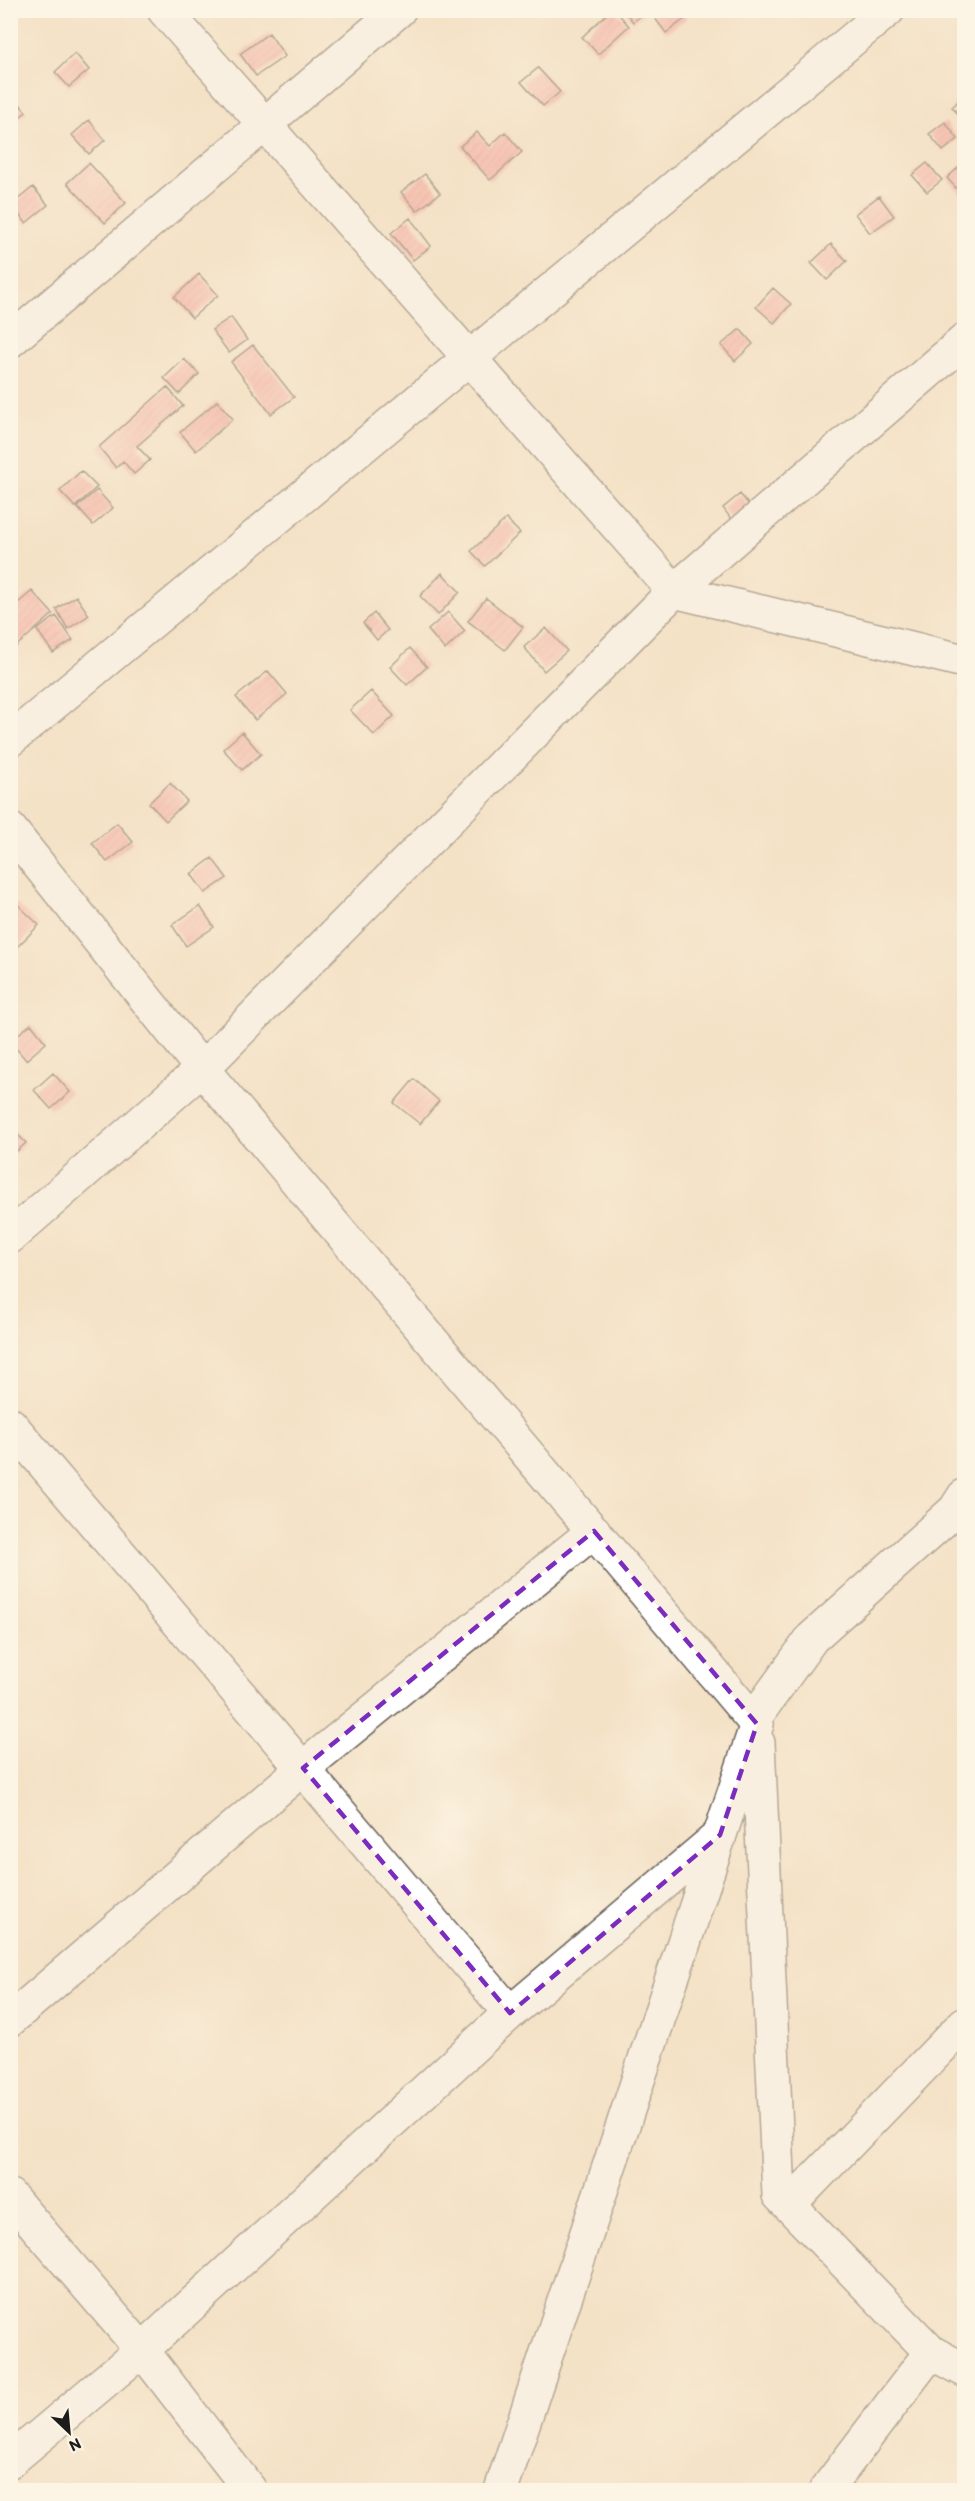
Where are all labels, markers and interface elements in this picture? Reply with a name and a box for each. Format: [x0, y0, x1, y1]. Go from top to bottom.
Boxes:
north arrow [39, 2402, 99, 2462]
text: N [66, 2434, 84, 2456]

